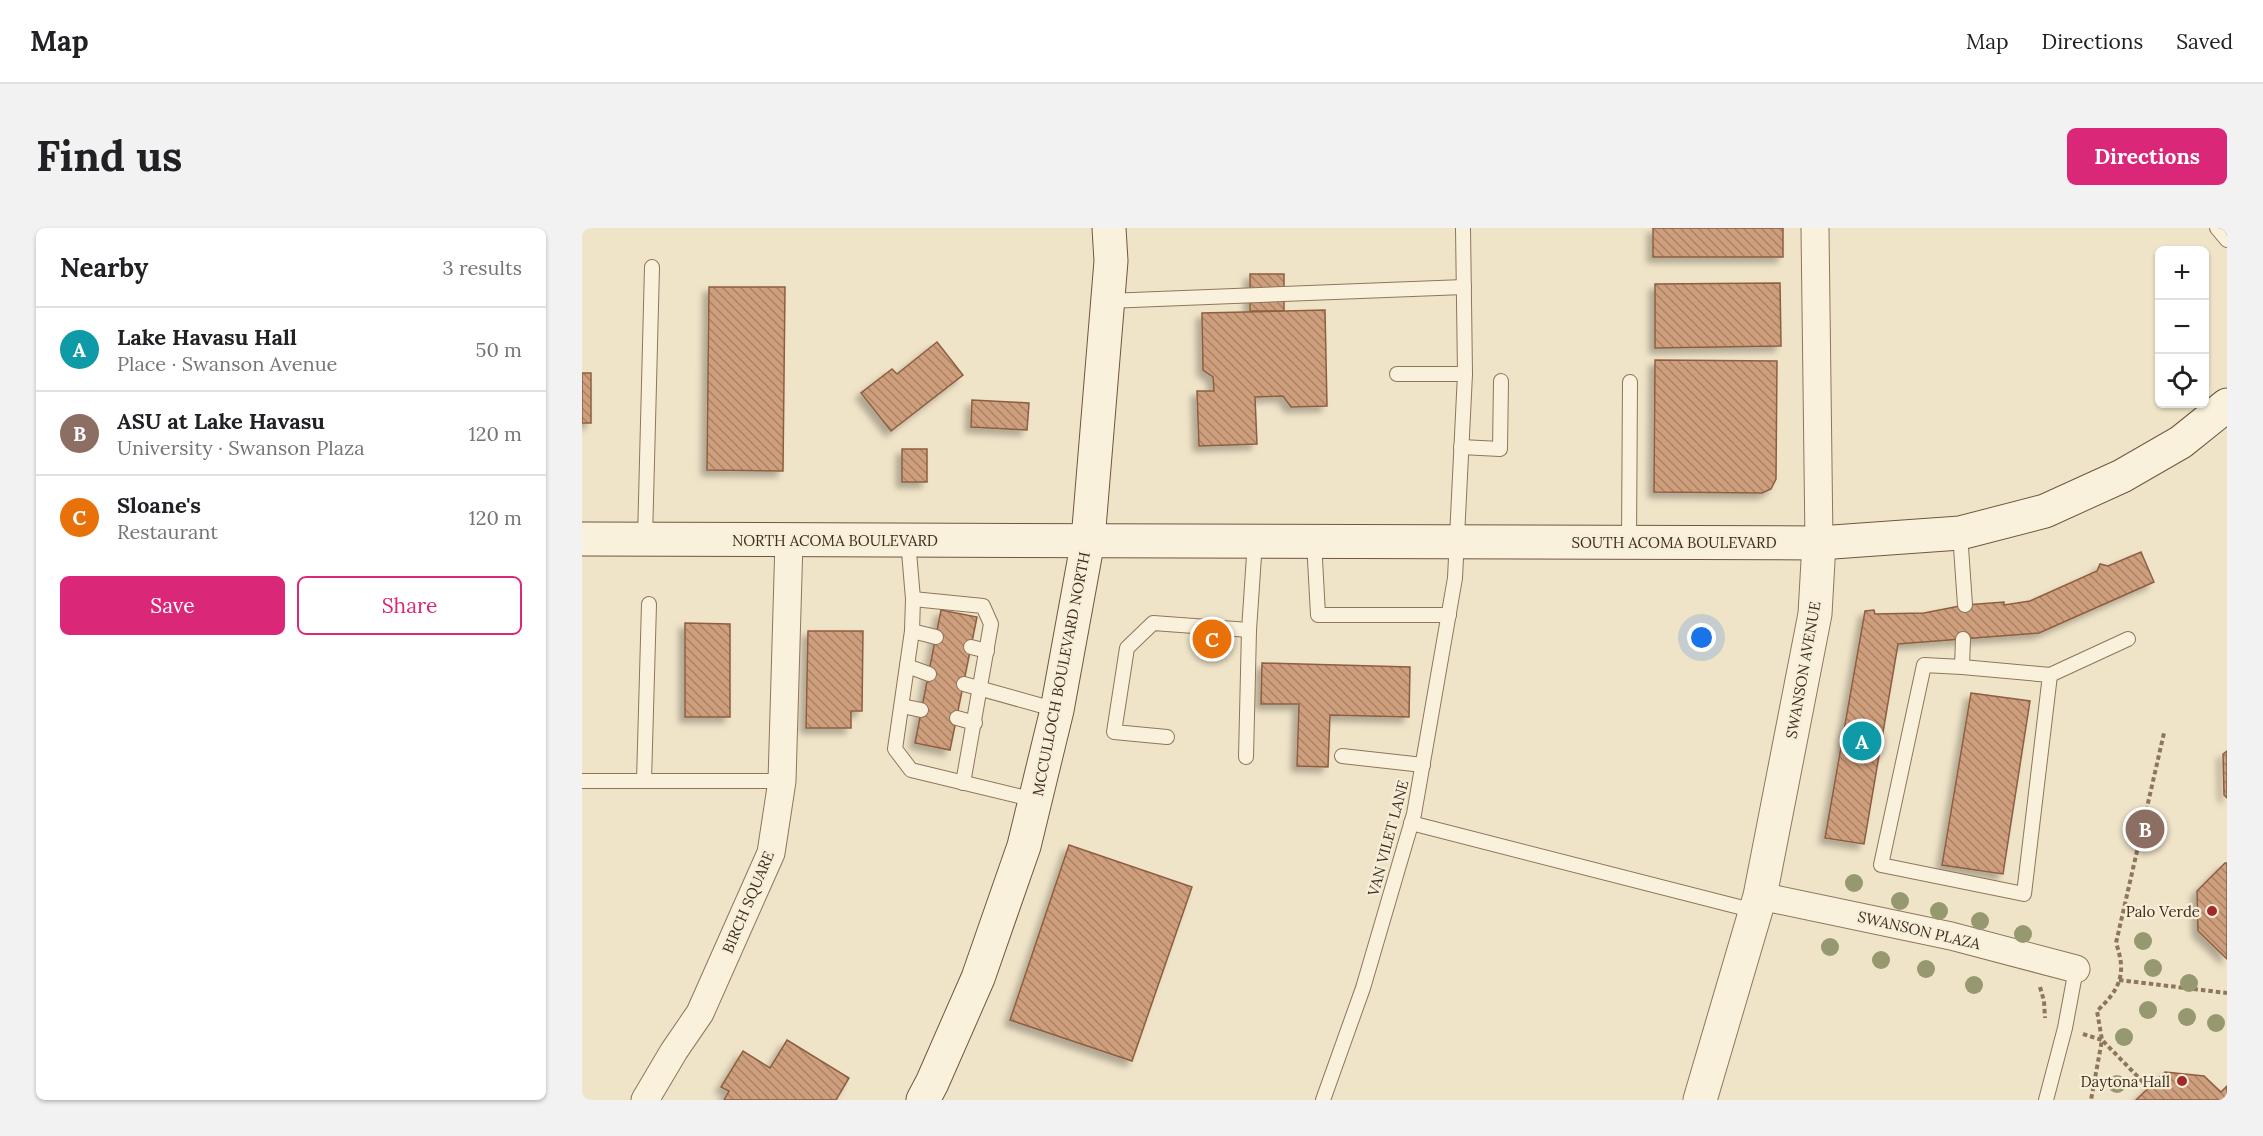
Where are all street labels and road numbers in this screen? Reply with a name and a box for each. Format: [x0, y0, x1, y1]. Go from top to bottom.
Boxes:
street label: NORTH ACOMA BOULEVARD [732, 531, 938, 550]
street label: SOUTH ACOMA BOULEVARD [1571, 533, 1777, 552]
street label: MCCULLOCH BOULEVARD NORTH [1028, 550, 1094, 798]
street label: SWANSON AVENUE [1782, 600, 1824, 740]
street label: VAN VILET LANE [1363, 778, 1413, 899]
street label: BIRCH SQUARE [718, 848, 778, 956]
street label: SWANSON PLAZA [1856, 907, 1983, 953]

